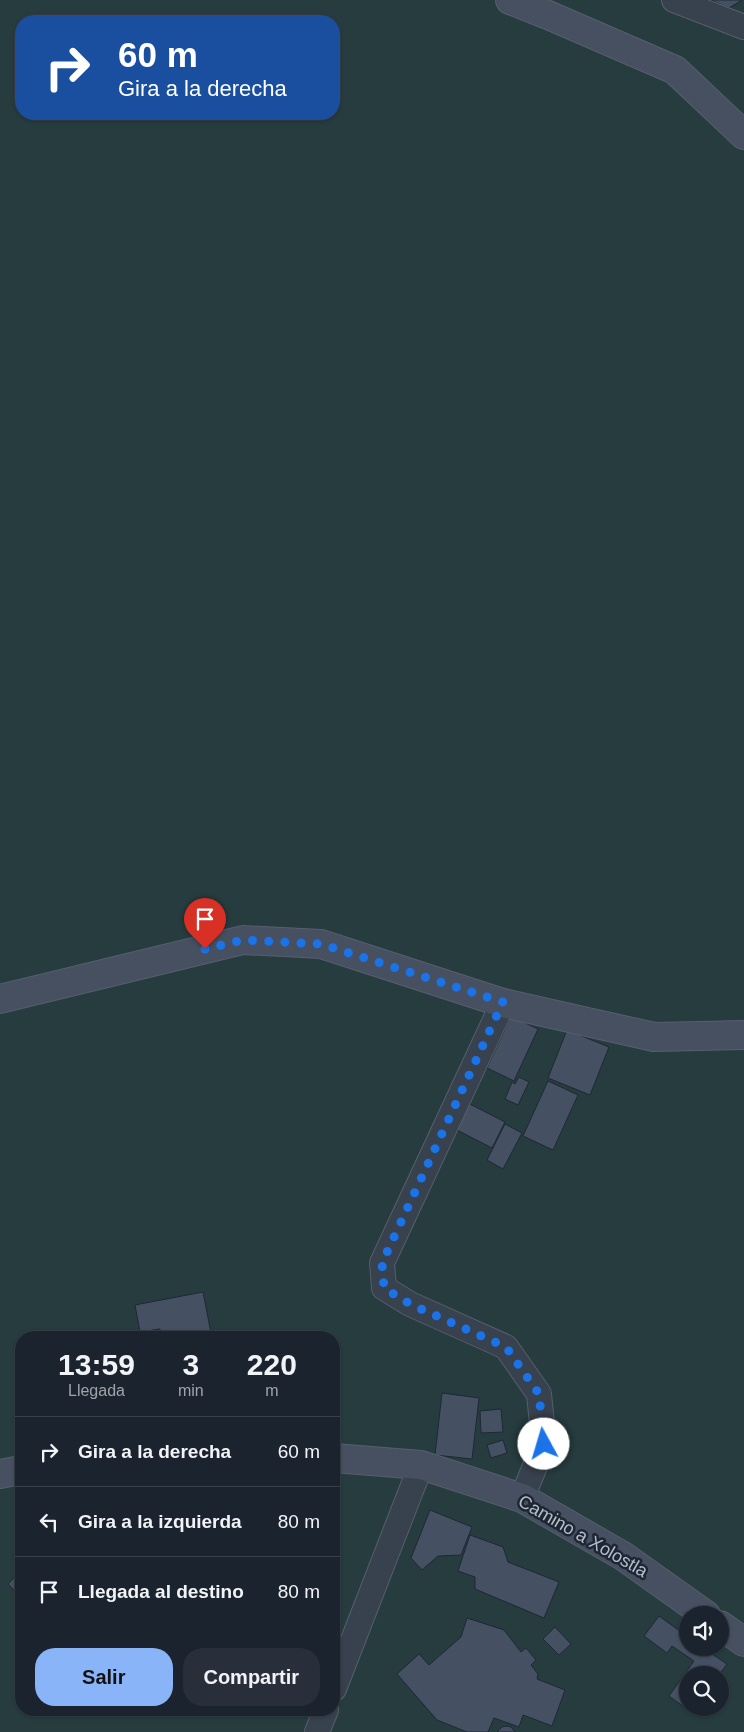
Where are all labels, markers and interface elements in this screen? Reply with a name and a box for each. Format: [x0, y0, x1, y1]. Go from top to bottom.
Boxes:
icon: right [35, 35, 100, 100]
text: 60 m [118, 35, 198, 74]
text: Gira a la derecha [118, 76, 287, 101]
pin [184, 898, 226, 949]
icon: arrive [191, 905, 219, 933]
text: 13:59 [58, 1348, 135, 1381]
text: 3 [182, 1348, 199, 1381]
text: 220 [247, 1348, 297, 1381]
text: Llegada [68, 1382, 125, 1399]
text: min [178, 1382, 204, 1399]
text: m [265, 1382, 278, 1399]
position arrow [517, 1417, 569, 1469]
icon: right [35, 1438, 63, 1466]
text: Gira a la derecha [78, 1441, 231, 1462]
text: 60 m [278, 1441, 320, 1462]
street label: Camino a Xolostla [515, 1491, 652, 1582]
icon: left [35, 1508, 63, 1536]
text: Gira a la izquierda [78, 1511, 242, 1532]
text: 80 m [278, 1511, 320, 1532]
icon: arrive [35, 1578, 63, 1606]
text: Llegada al destino [78, 1581, 244, 1602]
text: 80 m [278, 1581, 320, 1602]
map controls [679, 1606, 729, 1716]
button: sound [679, 1606, 729, 1656]
button: Salir [35, 1648, 173, 1706]
button: Compartir [183, 1648, 320, 1706]
button: search [679, 1666, 729, 1716]

